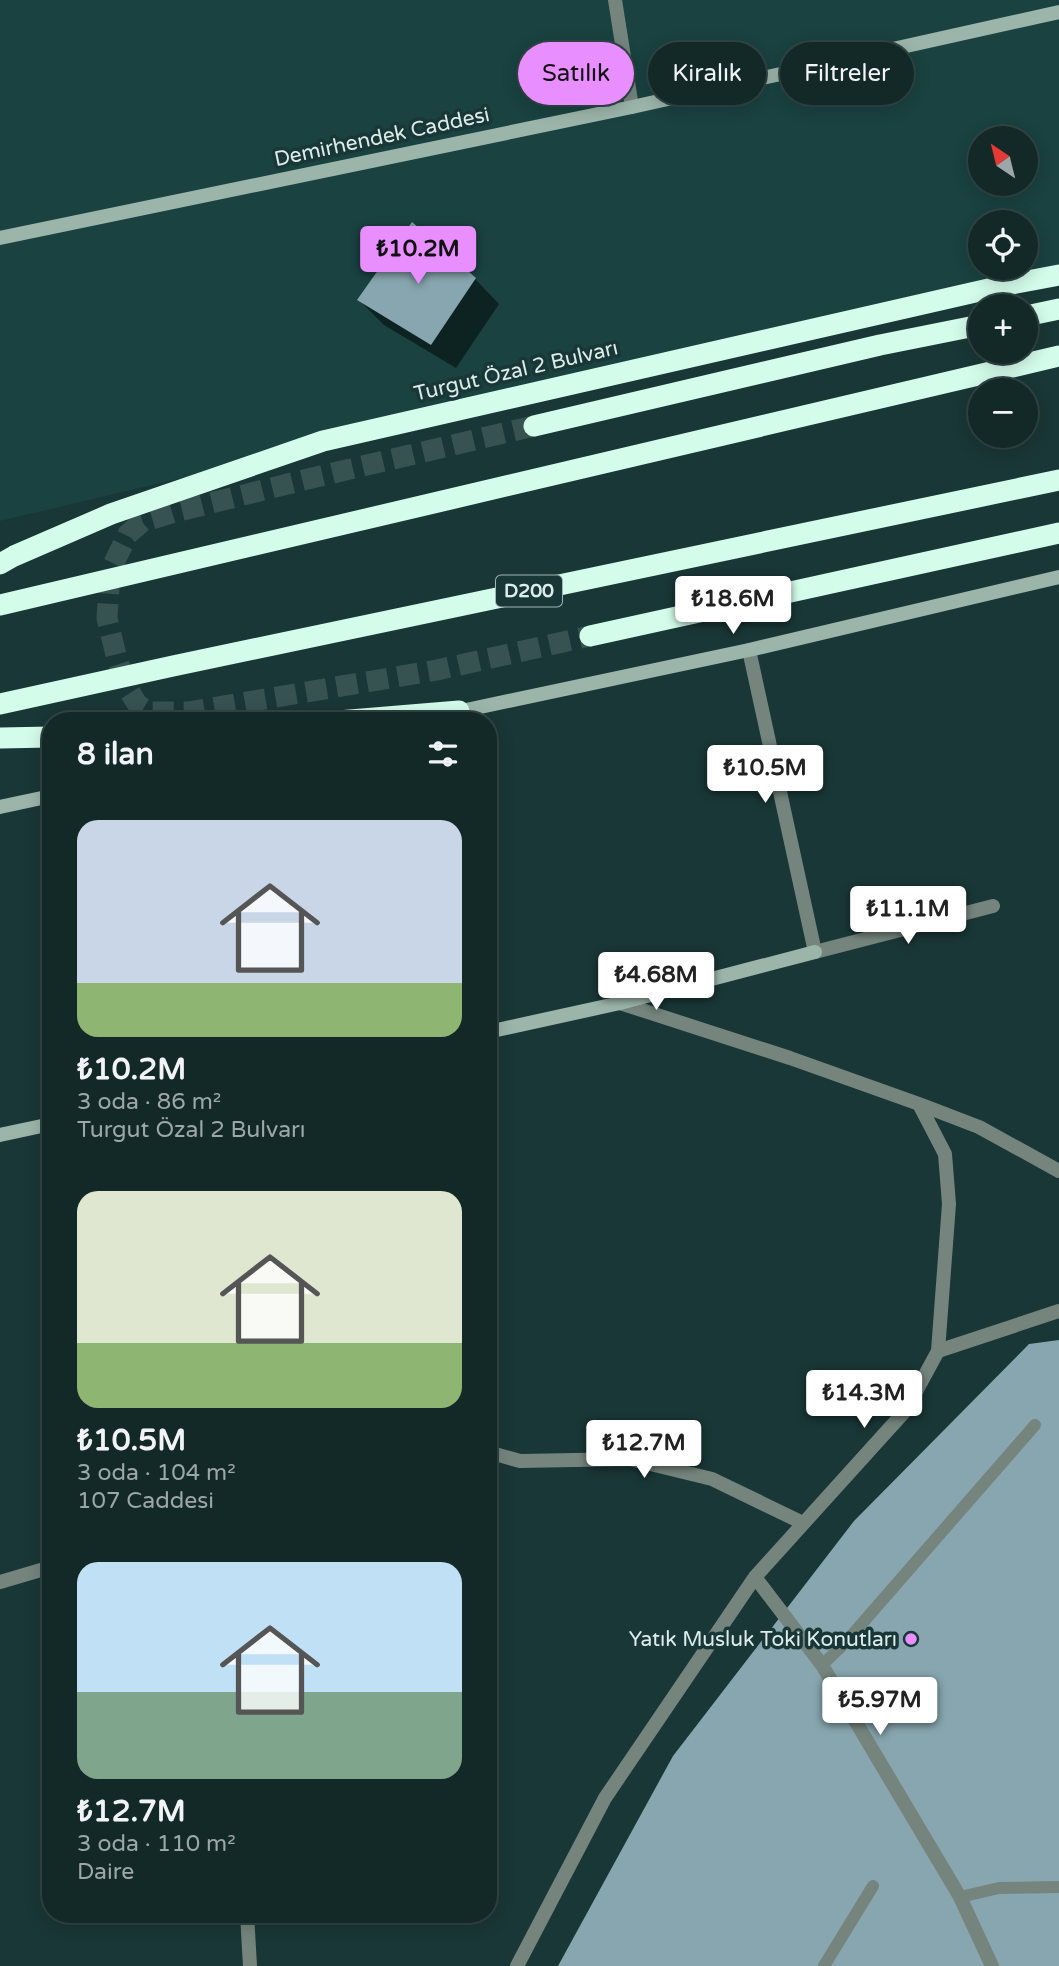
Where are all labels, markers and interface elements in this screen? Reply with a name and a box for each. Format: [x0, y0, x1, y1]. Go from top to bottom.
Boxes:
chip: Satılık [518, 42, 634, 105]
chip: Kiralık [648, 42, 766, 105]
chip: Filtreler [780, 42, 914, 105]
street label: Demirhendek Caddesi [272, 102, 492, 172]
north arrow [968, 126, 1038, 196]
map controls [968, 126, 1038, 448]
button: locate [968, 210, 1038, 280]
pin: ₺10.2M [361, 226, 475, 286]
text: ₺10.2M [376, 235, 460, 263]
button: + [968, 294, 1038, 364]
street label: Turgut Özal 2 Bulvarı [412, 335, 620, 407]
button: − [968, 378, 1038, 448]
road number: D200 [496, 576, 562, 606]
pin: ₺18.6M [676, 576, 790, 636]
text: ₺18.6M [691, 585, 775, 613]
icon: filters [424, 735, 462, 773]
text: 8 ilan [77, 736, 154, 773]
pin: ₺10.5M [708, 746, 822, 805]
text: ₺10.5M [723, 754, 807, 782]
icon: home [207, 865, 333, 991]
pin: ₺11.1M [851, 886, 965, 946]
text: ₺11.1M [866, 895, 950, 923]
pin: ₺4.68M [599, 953, 713, 1012]
text: ₺4.68M [614, 961, 698, 989]
text: ₺10.2M [77, 1051, 186, 1088]
text: 3 oda · 86 m² [77, 1088, 221, 1116]
text: Turgut Özal 2 Bulvarı [77, 1116, 306, 1144]
icon: home [207, 1236, 333, 1362]
pin: ₺14.3M [807, 1370, 921, 1430]
text: ₺14.3M [822, 1379, 906, 1407]
pin: ₺12.7M [587, 1420, 701, 1480]
text: ₺10.5M [77, 1422, 186, 1459]
text: ₺12.7M [602, 1429, 686, 1457]
text: 3 oda · 104 m² [77, 1459, 236, 1487]
text: 107 Caddesi [77, 1487, 214, 1515]
icon: home [207, 1607, 333, 1733]
place label: Yatık Musluk Toki Konutları [629, 1627, 897, 1652]
marker: Yatık Musluk Toki Konutları [903, 1631, 919, 1647]
pin: ₺5.97M [823, 1678, 937, 1737]
text: ₺5.97M [838, 1686, 922, 1714]
text: ₺12.7M [77, 1793, 186, 1830]
text: 3 oda · 110 m² [77, 1830, 236, 1858]
text: Daire [77, 1858, 134, 1886]

